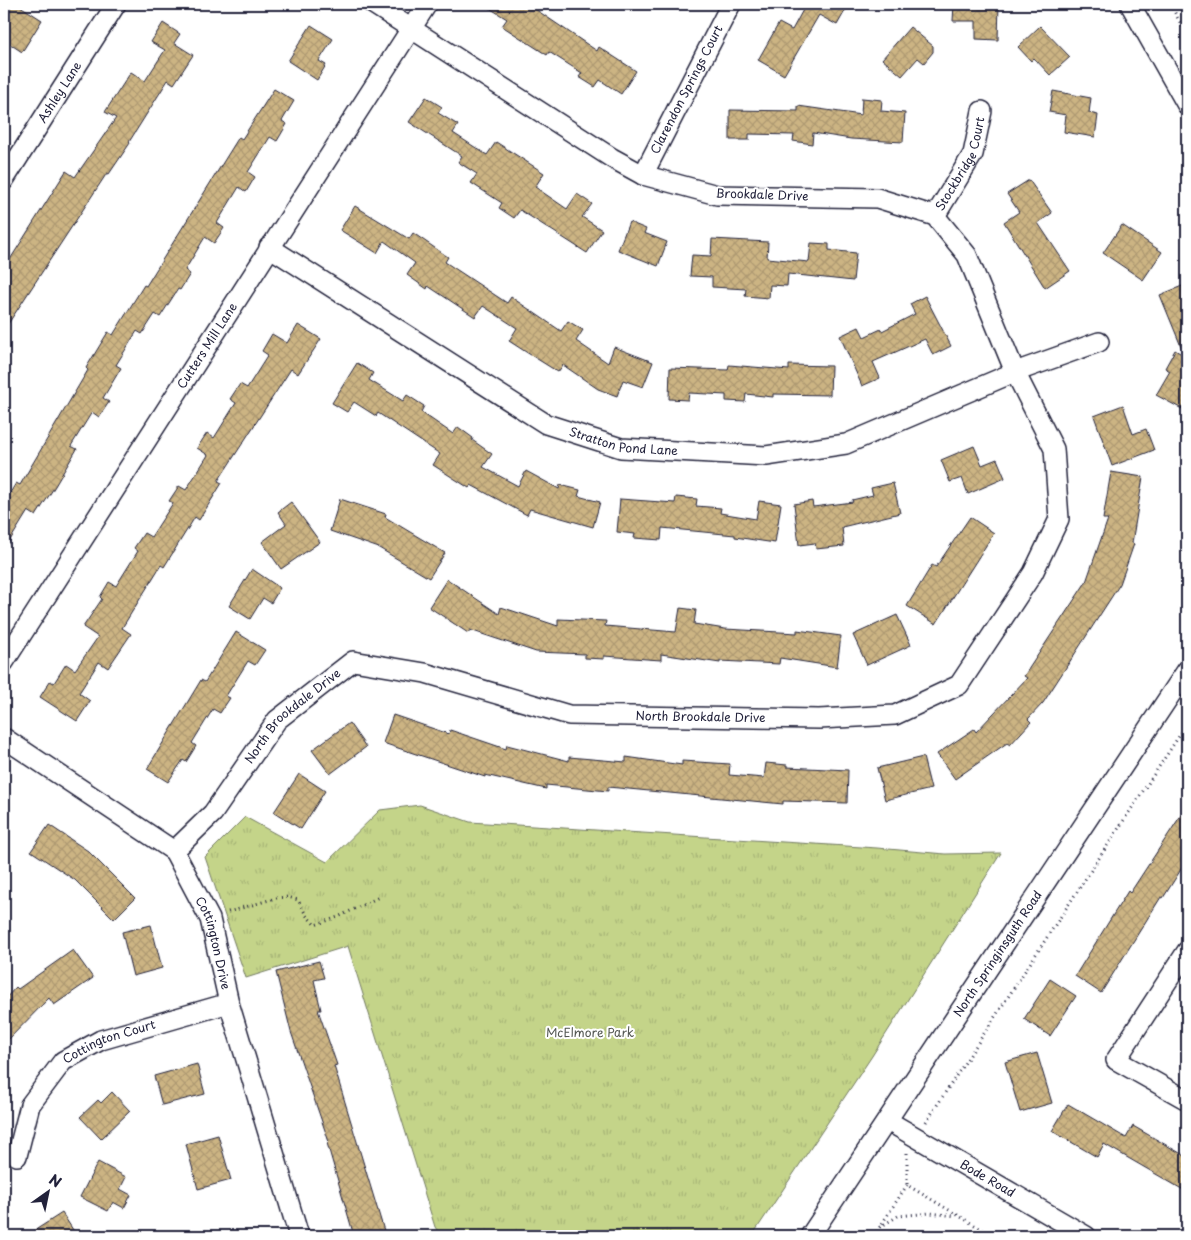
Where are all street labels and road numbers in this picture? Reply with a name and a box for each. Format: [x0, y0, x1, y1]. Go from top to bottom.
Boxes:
street label: Clarendon Springs Court [645, 22, 727, 157]
street label: Ashley Lane [33, 57, 85, 126]
street label: Stockbridge Court [930, 115, 989, 214]
street label: Brookdale Drive [715, 183, 809, 205]
street label: Cutters Mill Lane [172, 298, 241, 392]
street label: Stratton Pond Lane [567, 422, 679, 459]
street label: North Brookdale Drive [240, 664, 344, 767]
street label: North Brookdale Drive [635, 706, 766, 726]
street label: North Springinsguth Road [948, 887, 1046, 1020]
street label: Cottington Drive [192, 893, 236, 991]
street label: Cottington Court [59, 1015, 157, 1067]
street label: Bode Road [957, 1155, 1019, 1201]

